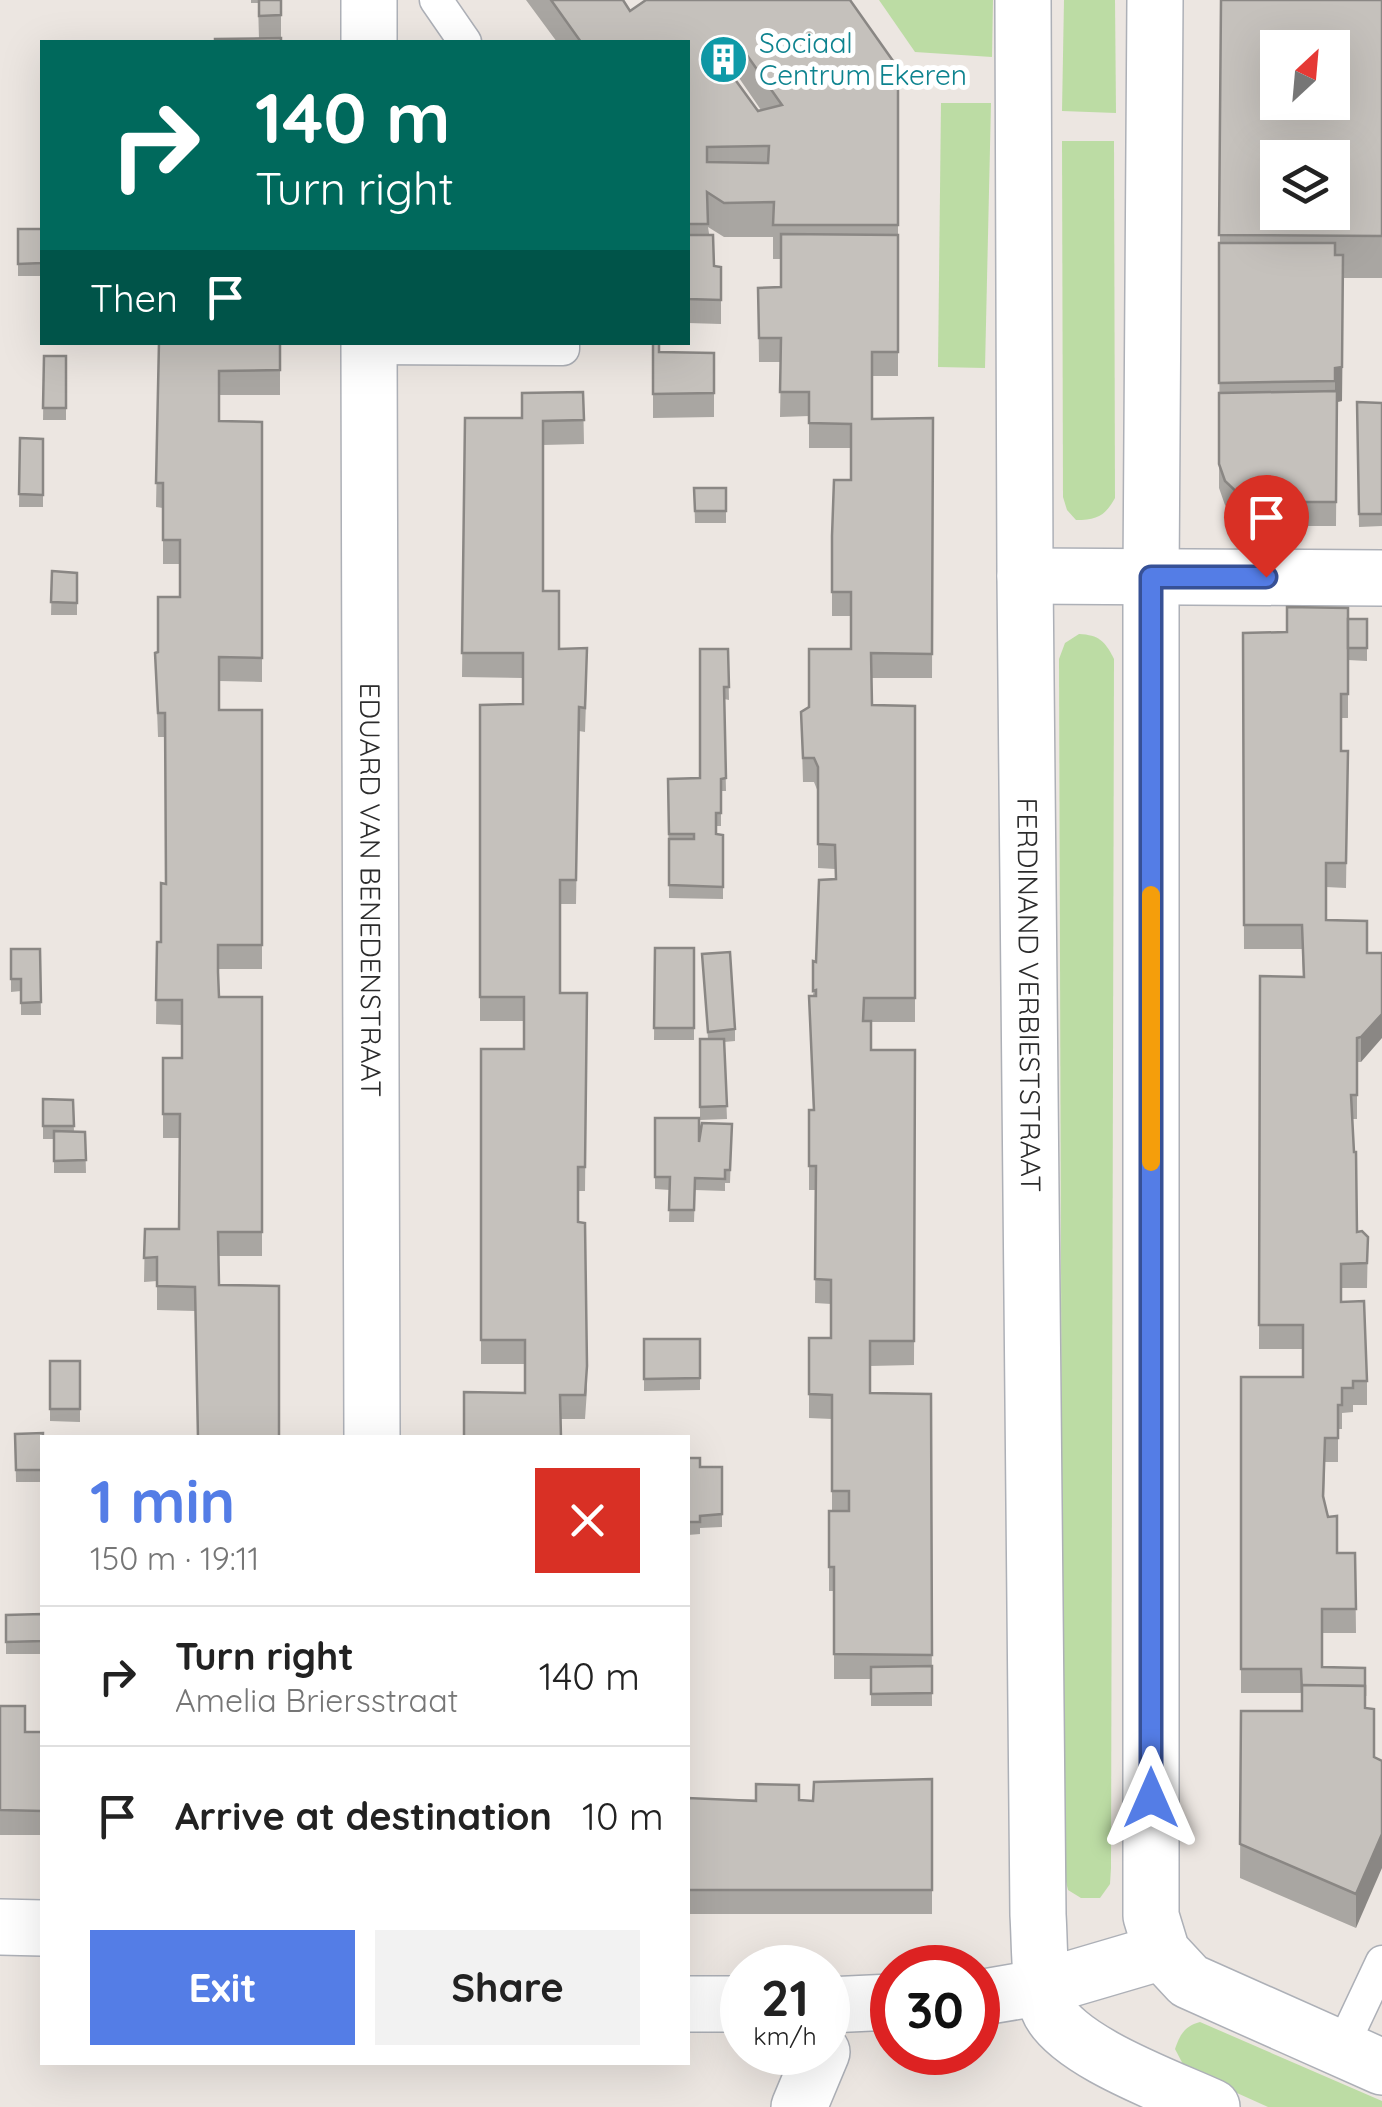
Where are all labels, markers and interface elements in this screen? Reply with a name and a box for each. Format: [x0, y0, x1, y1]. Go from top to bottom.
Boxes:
place label: Sociaal Centrum Ekeren [759, 25, 967, 92]
north arrow [1260, 30, 1350, 120]
map controls [1260, 30, 1350, 230]
building icon: Sociaal Centrum Ekeren [698, 33, 750, 85]
text: 140 m [255, 73, 451, 161]
icon: right [90, 80, 220, 210]
button: layers [1260, 140, 1350, 230]
text: Turn right [255, 160, 454, 216]
icon: arrive [198, 270, 253, 325]
text: Then [90, 274, 178, 322]
pin [1224, 475, 1309, 578]
icon: arrive [1239, 490, 1294, 545]
street label: EDUARD VAN BENEDENSTRAAT [353, 683, 389, 1097]
street label: FERDINAND VERBIESTSTRAAT [1010, 797, 1049, 1192]
text: 1 min [90, 1463, 235, 1538]
button: close [535, 1468, 640, 1573]
text: 150 m · 19:11 [90, 1538, 259, 1578]
text: Turn right [175, 1632, 354, 1680]
icon: right [90, 1649, 145, 1704]
text: 140 m [539, 1652, 640, 1700]
text: Amelia Briersstraat [175, 1680, 458, 1720]
position arrow [1099, 1746, 1203, 1850]
icon: arrive [90, 1789, 145, 1844]
text: Arrive at destination [175, 1792, 552, 1840]
text: 10 m [582, 1792, 664, 1840]
button: Exit [90, 1930, 355, 2045]
button: Share [375, 1930, 640, 2045]
speed limit sign: 30 [870, 1945, 1000, 2075]
text: 21 [761, 1966, 809, 2029]
text: km/h [753, 2020, 817, 2051]

